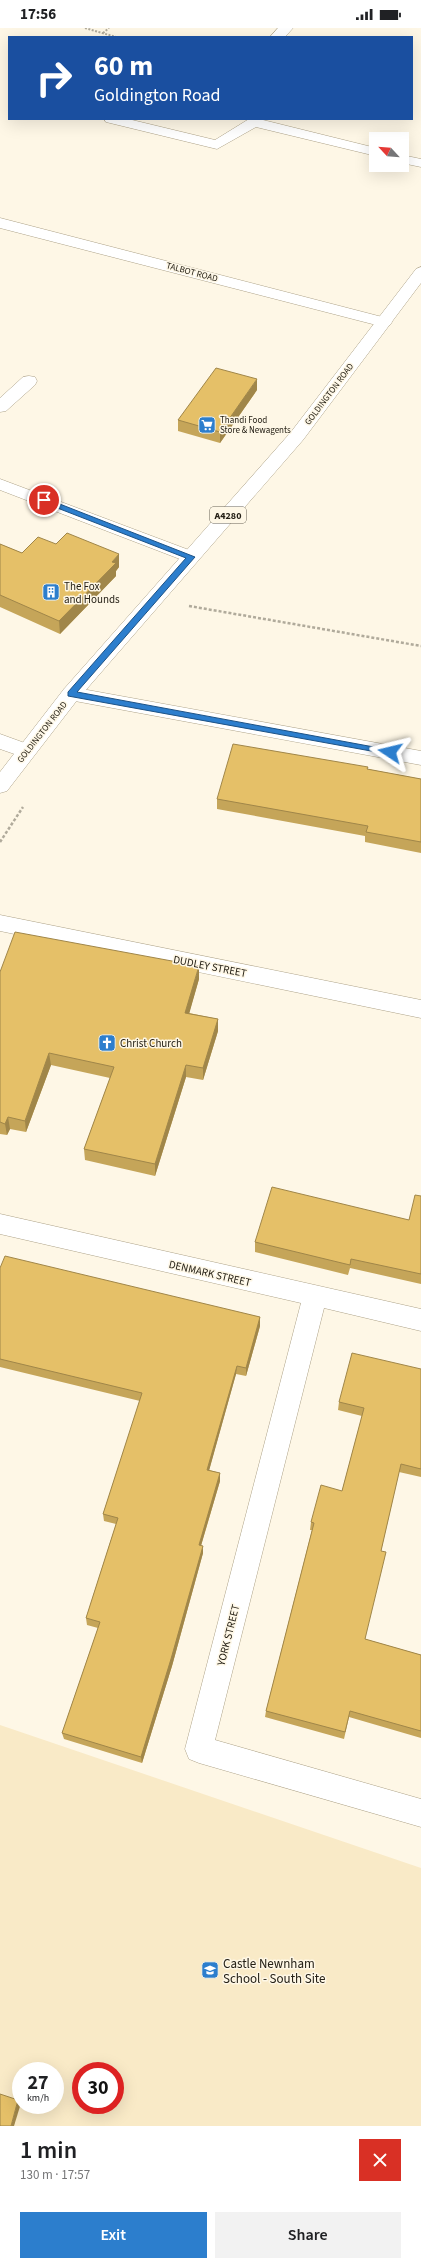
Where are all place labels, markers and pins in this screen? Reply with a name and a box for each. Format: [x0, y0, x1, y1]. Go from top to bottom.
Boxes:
place label: Thandi Food Store & Newagents [220, 414, 291, 437]
supermarket icon: Thandi Food Store & Newagents [197, 415, 217, 435]
pin [27, 483, 61, 517]
place label: The Fox and Hounds [64, 579, 120, 607]
building icon: The Fox and Hounds [41, 582, 61, 602]
church icon: Christ Church [97, 1033, 117, 1053]
place label: Christ Church [120, 1036, 182, 1051]
place label: Castle Newnham School - South Site [223, 1955, 326, 1988]
school or university icon: Castle Newnham School - South Site [200, 1960, 220, 1980]

